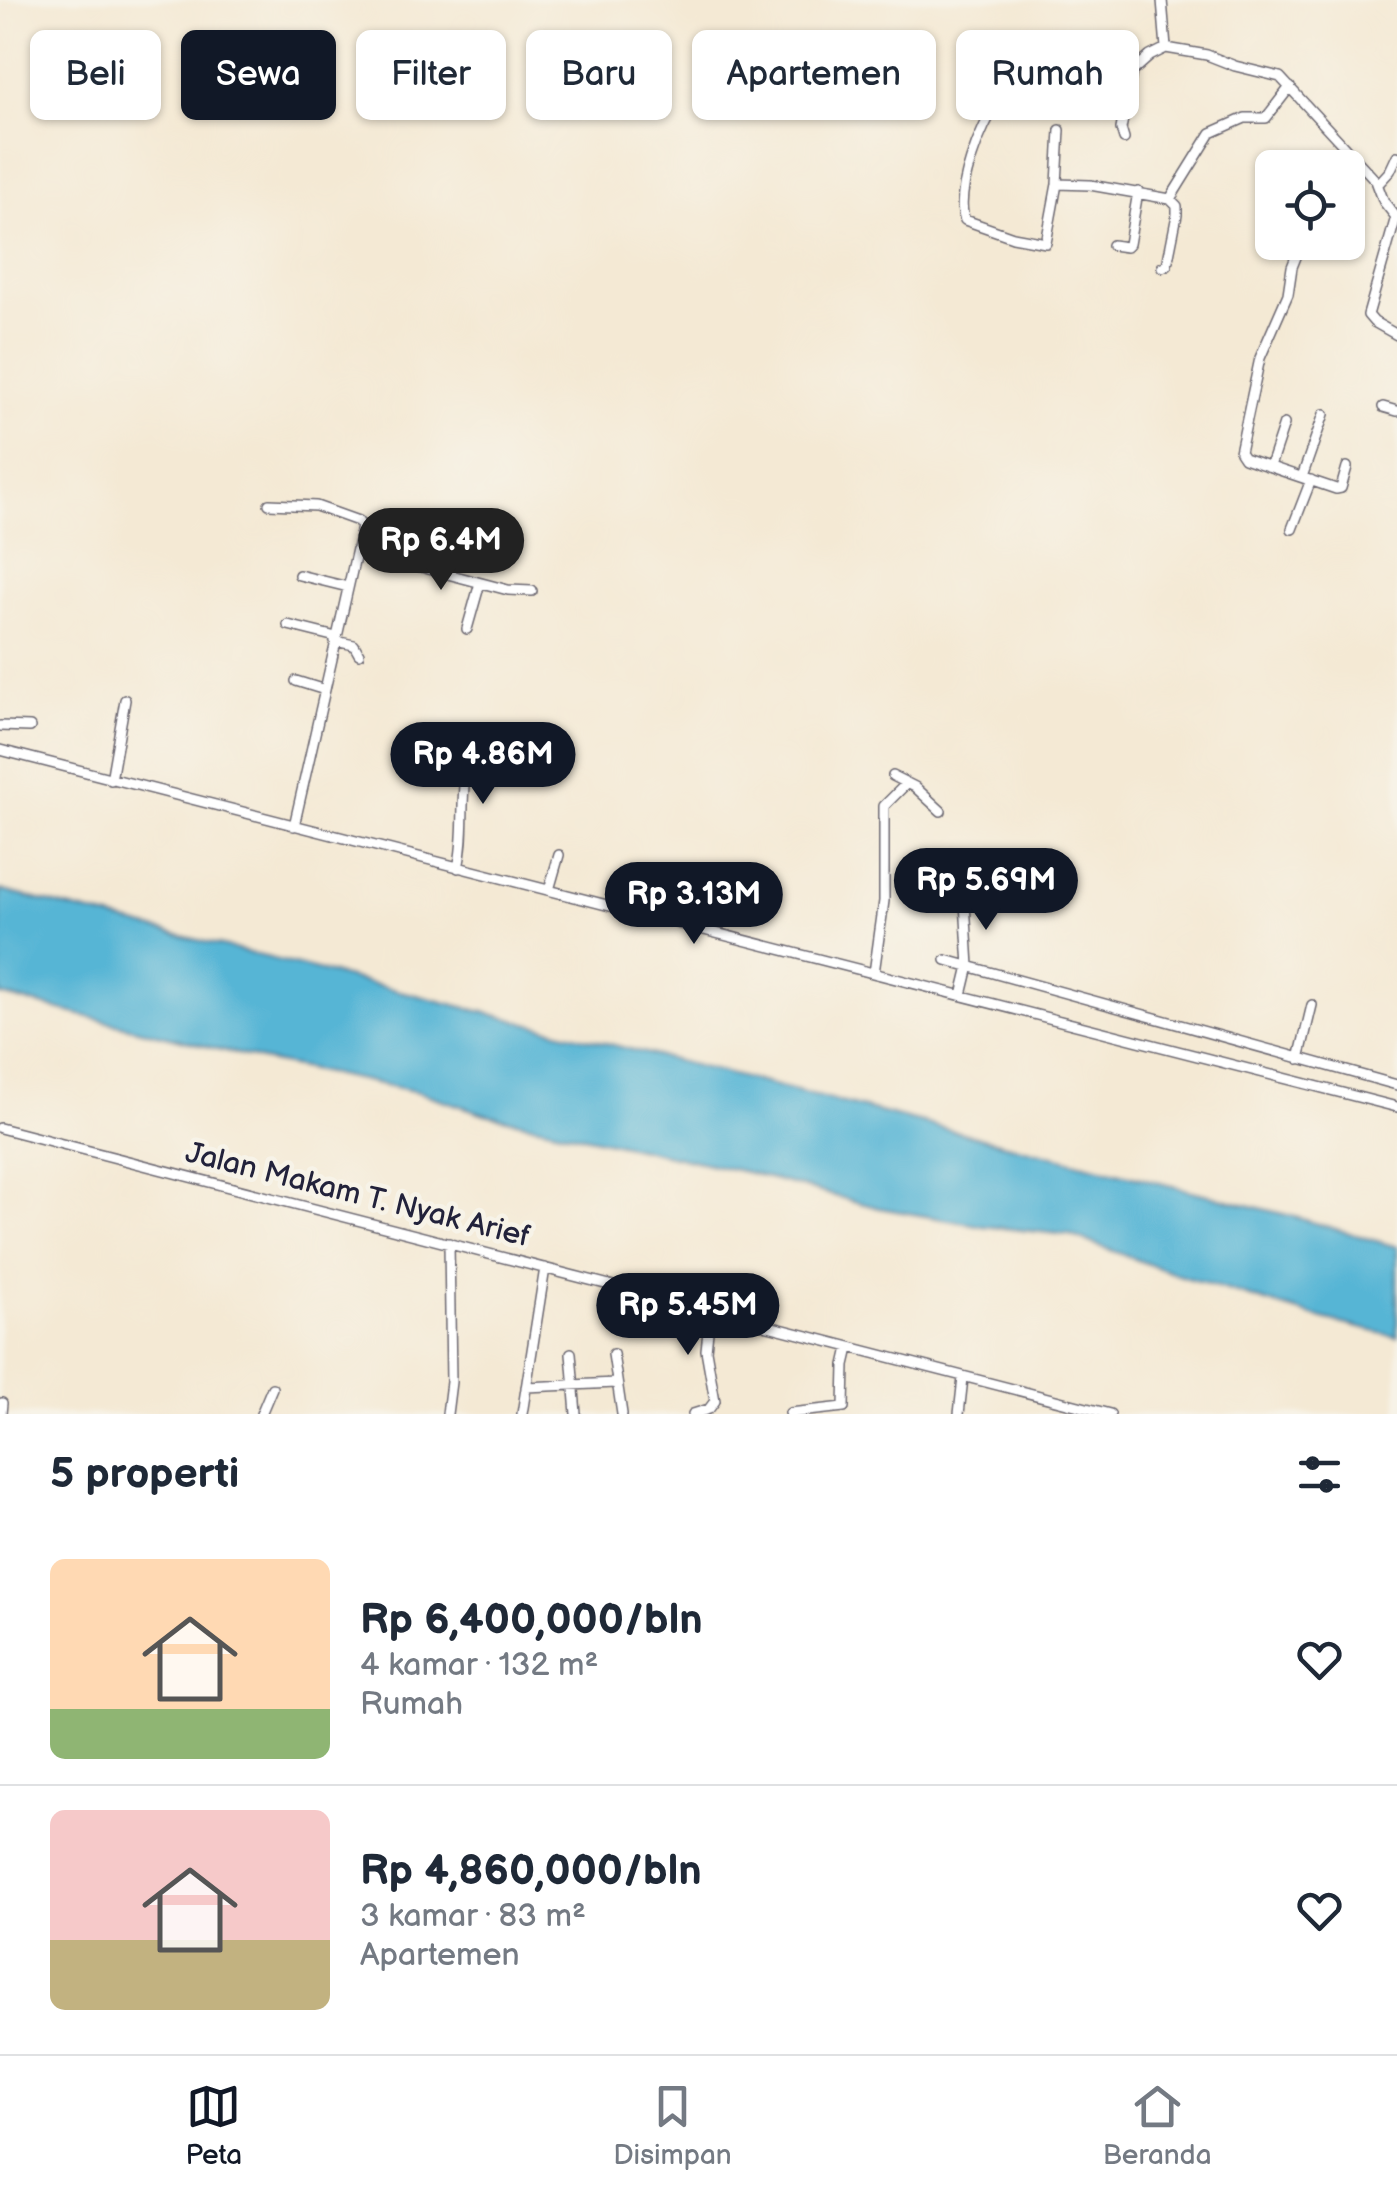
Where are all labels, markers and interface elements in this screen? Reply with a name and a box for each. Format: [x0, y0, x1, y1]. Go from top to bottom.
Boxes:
chip: Beli [30, 30, 161, 120]
chip: Sewa [181, 30, 336, 120]
chip: Filter [356, 30, 506, 120]
chip: Baru [526, 30, 672, 120]
chip: Apartemen [692, 30, 936, 120]
chip: Rumah [956, 30, 1139, 120]
map controls [1255, 150, 1365, 260]
button: locate [1255, 150, 1365, 260]
pin: Rp 6.4M [349, 508, 533, 593]
text: Rp 6.4M [380, 521, 502, 560]
pin: Rp 4.86M [380, 722, 586, 807]
text: Rp 4.86M [412, 735, 554, 774]
pin: Rp 5.69M [883, 848, 1089, 933]
text: Rp 5.69M [916, 861, 1056, 900]
pin: Rp 3.13M [591, 862, 797, 947]
text: Rp 3.13M [627, 875, 761, 914]
street label: Jalan Makam T. Nyak Arief [182, 1135, 534, 1255]
pin: Rp 5.45M [585, 1273, 791, 1358]
text: Rp 5.45M [618, 1286, 758, 1325]
icon: filters [1292, 1447, 1347, 1502]
text: 5 properti [50, 1449, 239, 1500]
text: Rp 6,400,000/bln [360, 1595, 703, 1646]
icon: home [130, 1599, 250, 1719]
icon: heart [1292, 1632, 1347, 1687]
text: 4 kamar · 132 m² [360, 1646, 598, 1685]
text: Rumah [360, 1685, 463, 1724]
text: Rp 4,860,000/bln [360, 1846, 702, 1897]
icon: home [130, 1850, 250, 1970]
icon: heart [1292, 1883, 1347, 1938]
text: 3 kamar · 83 m² [360, 1897, 586, 1936]
text: Apartemen [360, 1936, 519, 1975]
tab: Peta [186, 2079, 242, 2172]
tab: Disimpan [613, 2079, 732, 2172]
tab: Beranda [1103, 2079, 1212, 2172]

